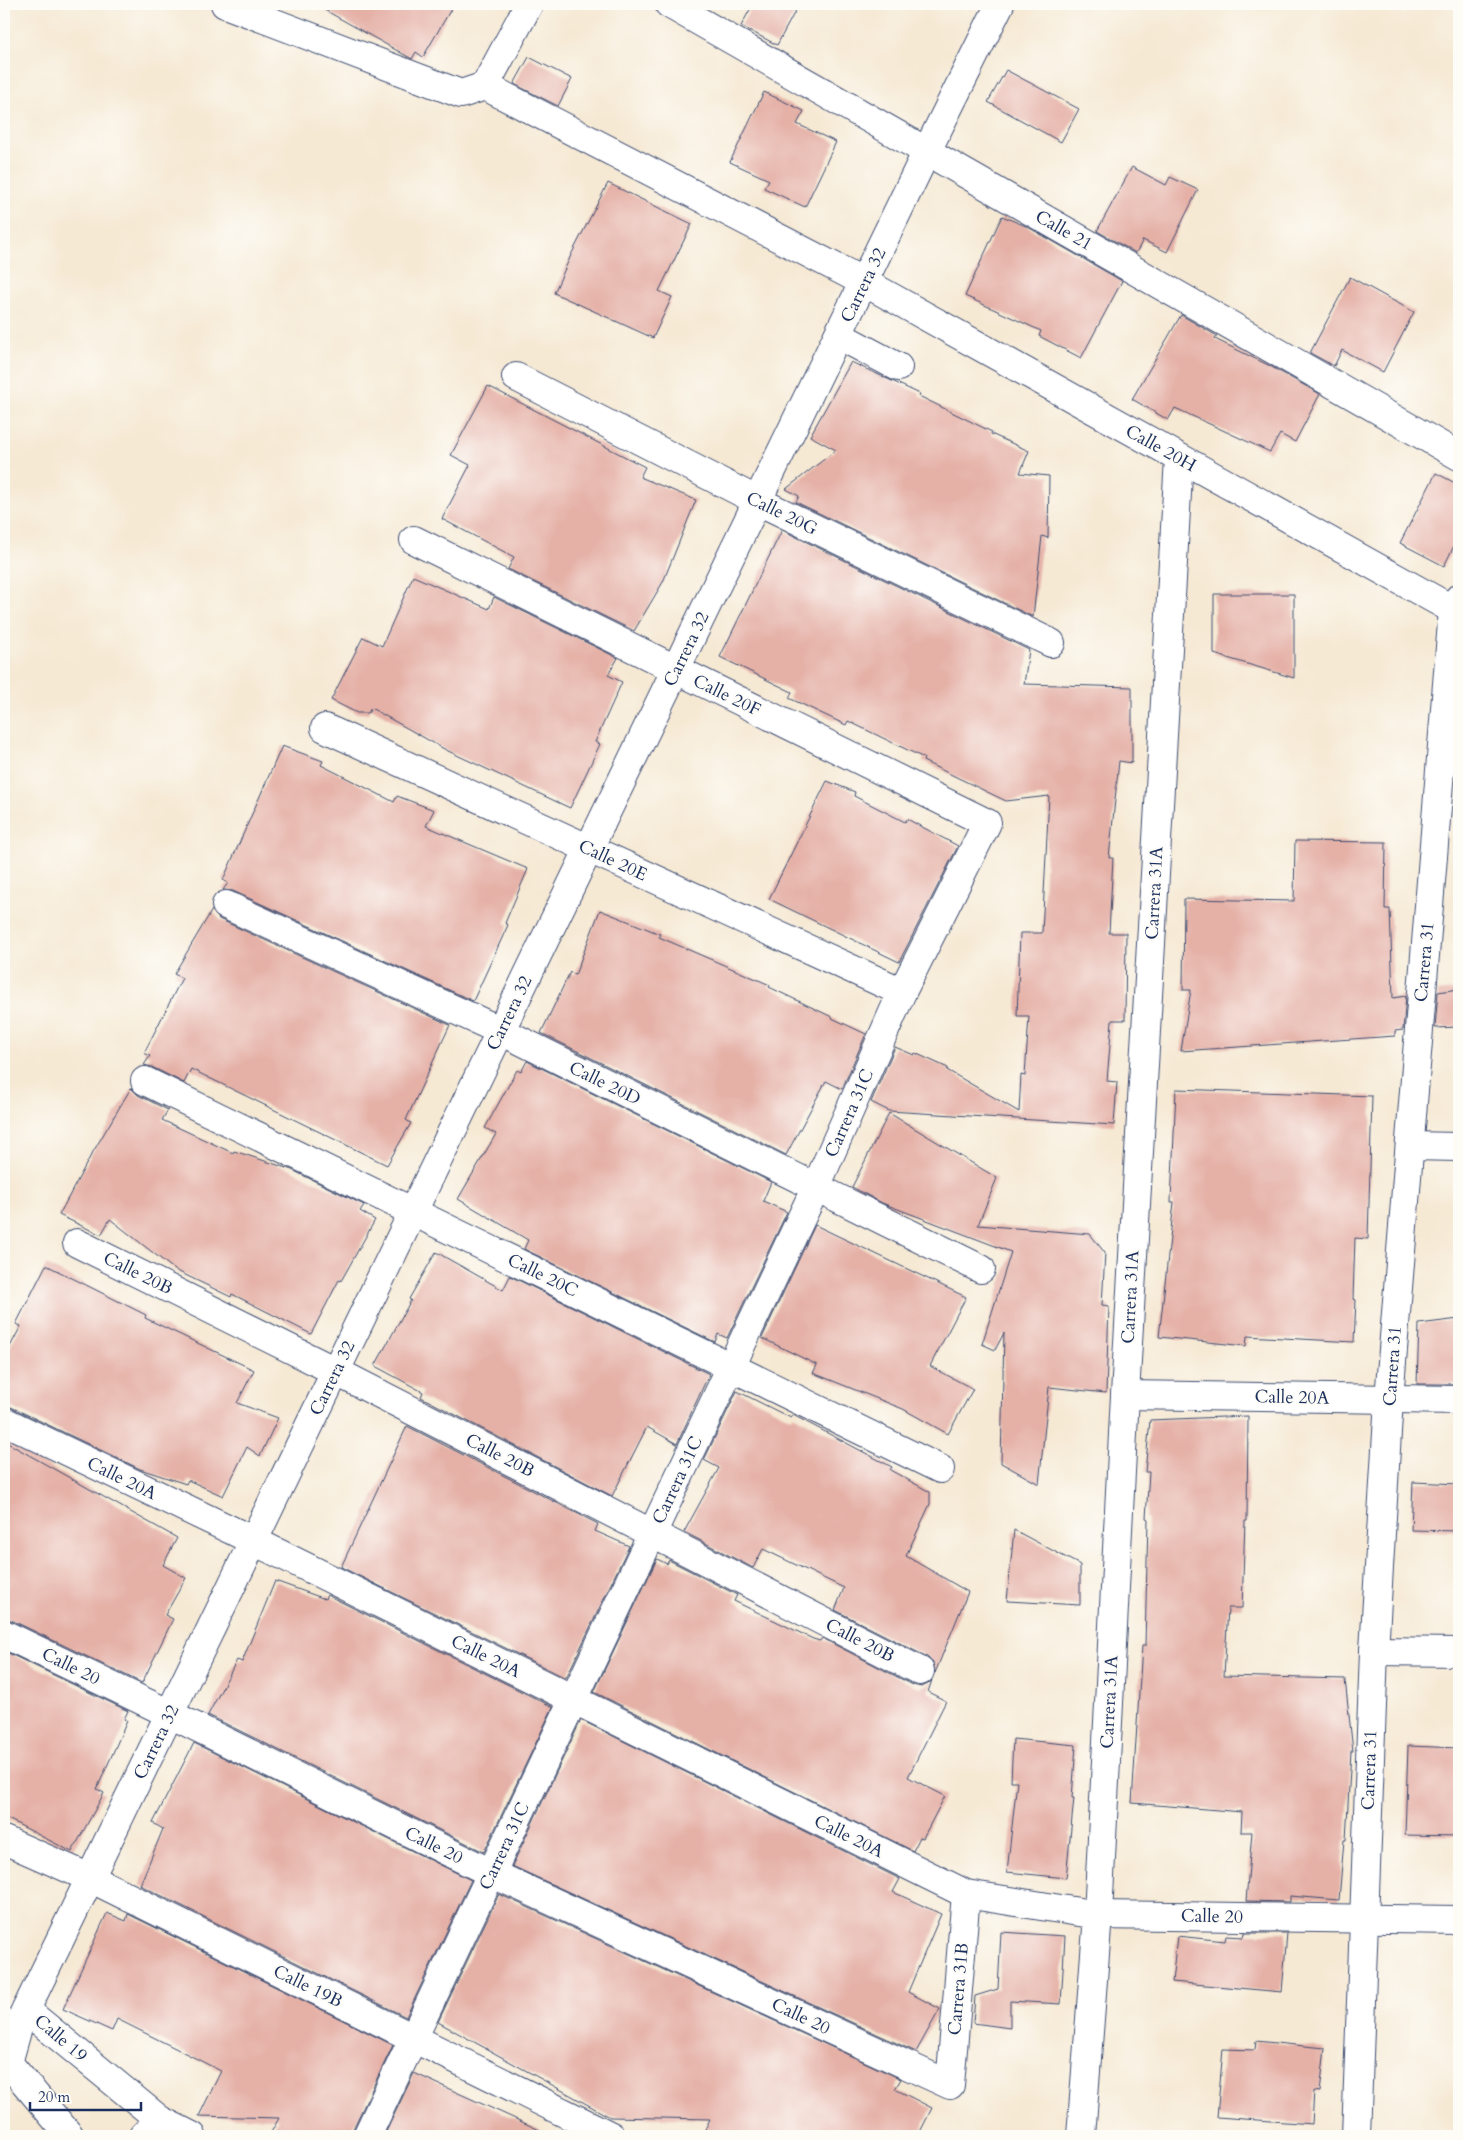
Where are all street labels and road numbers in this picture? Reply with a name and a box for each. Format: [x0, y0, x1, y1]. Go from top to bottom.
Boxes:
street label: Calle 21 [1031, 204, 1097, 257]
street label: Carrera 32 [835, 244, 892, 327]
street label: Calle 20H [1121, 419, 1201, 478]
street label: Calle 20G [742, 485, 822, 541]
street label: Carrera 32 [658, 608, 715, 691]
street label: Calle 20F [689, 668, 765, 723]
street label: Calle 20E [574, 834, 651, 887]
street label: Carrera 31A [1140, 846, 1169, 940]
street label: Carrera 31 [1409, 921, 1440, 1003]
street label: Carrera 32 [481, 972, 538, 1055]
street label: Calle 20D [565, 1055, 645, 1112]
street label: Carrera 31C [819, 1065, 880, 1161]
street label: Calle 20B [99, 1246, 177, 1301]
street label: Calle 20C [503, 1248, 583, 1303]
street label: Carrera 31A [1116, 1250, 1145, 1344]
street label: Carrera 31 [1377, 1325, 1408, 1407]
street label: Carrera 32 [304, 1337, 361, 1420]
street label: Calle 20A [1254, 1384, 1330, 1411]
street label: Calle 20B [461, 1427, 539, 1483]
street label: Carrera 31C [646, 1432, 709, 1528]
street label: Calle 20A [83, 1451, 161, 1506]
street label: Calle 20B [821, 1612, 899, 1668]
street label: Calle 20A [447, 1629, 525, 1684]
street label: Calle 20 [37, 1642, 104, 1691]
street label: Carrera 31A [1095, 1655, 1124, 1749]
street label: Carrera 32 [128, 1701, 185, 1784]
street label: Carrera 31 [1356, 1729, 1383, 1811]
street label: Carrera 31C [473, 1798, 536, 1894]
street label: Calle 20A [810, 1809, 888, 1864]
street label: Calle 20 [400, 1821, 467, 1870]
street label: Calle 20 [1181, 1903, 1243, 1930]
street label: Carrera 31B [942, 1942, 975, 2036]
street label: Calle 19B [269, 1959, 347, 2014]
street label: Calle 20 [767, 1992, 834, 2041]
street label: Calle 19 [29, 2009, 93, 2068]

